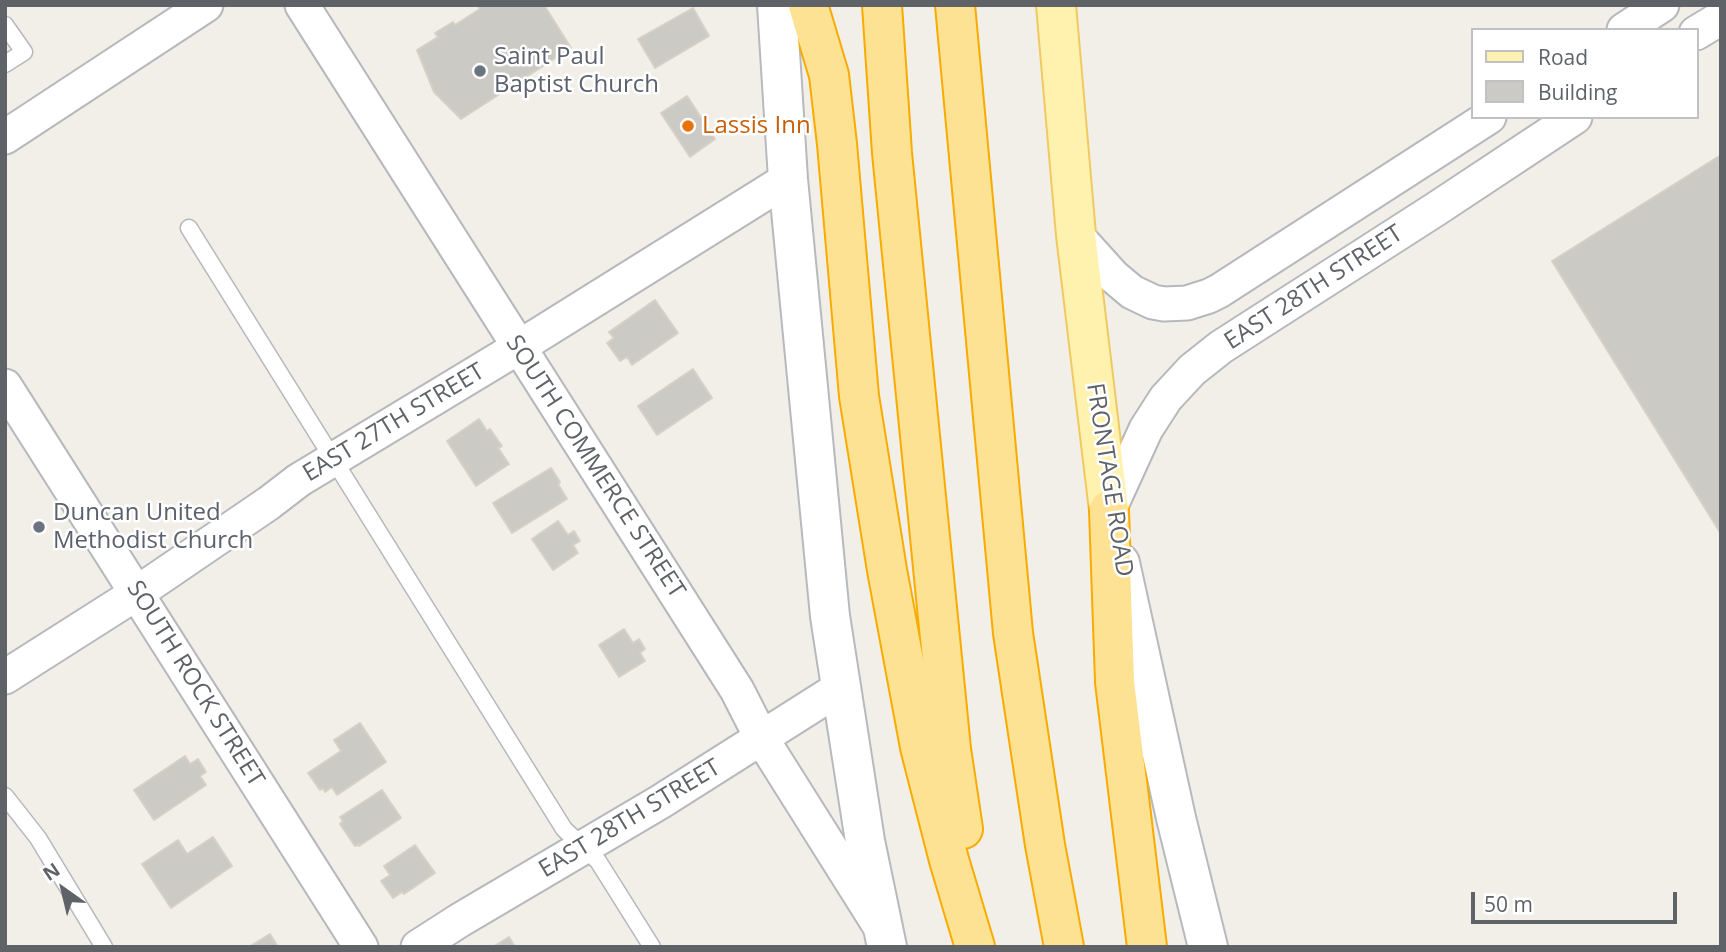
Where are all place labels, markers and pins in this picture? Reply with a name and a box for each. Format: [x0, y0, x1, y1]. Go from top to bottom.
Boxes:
place label: Saint Paul Baptist Church [494, 43, 659, 99]
marker: Saint Paul Baptist Church [472, 63, 488, 79]
place label: Lassis Inn [702, 112, 811, 140]
marker: Lassis Inn [680, 118, 696, 134]
place label: Duncan United Methodist Church [53, 499, 253, 555]
marker: Duncan United Methodist Church [31, 519, 47, 535]

